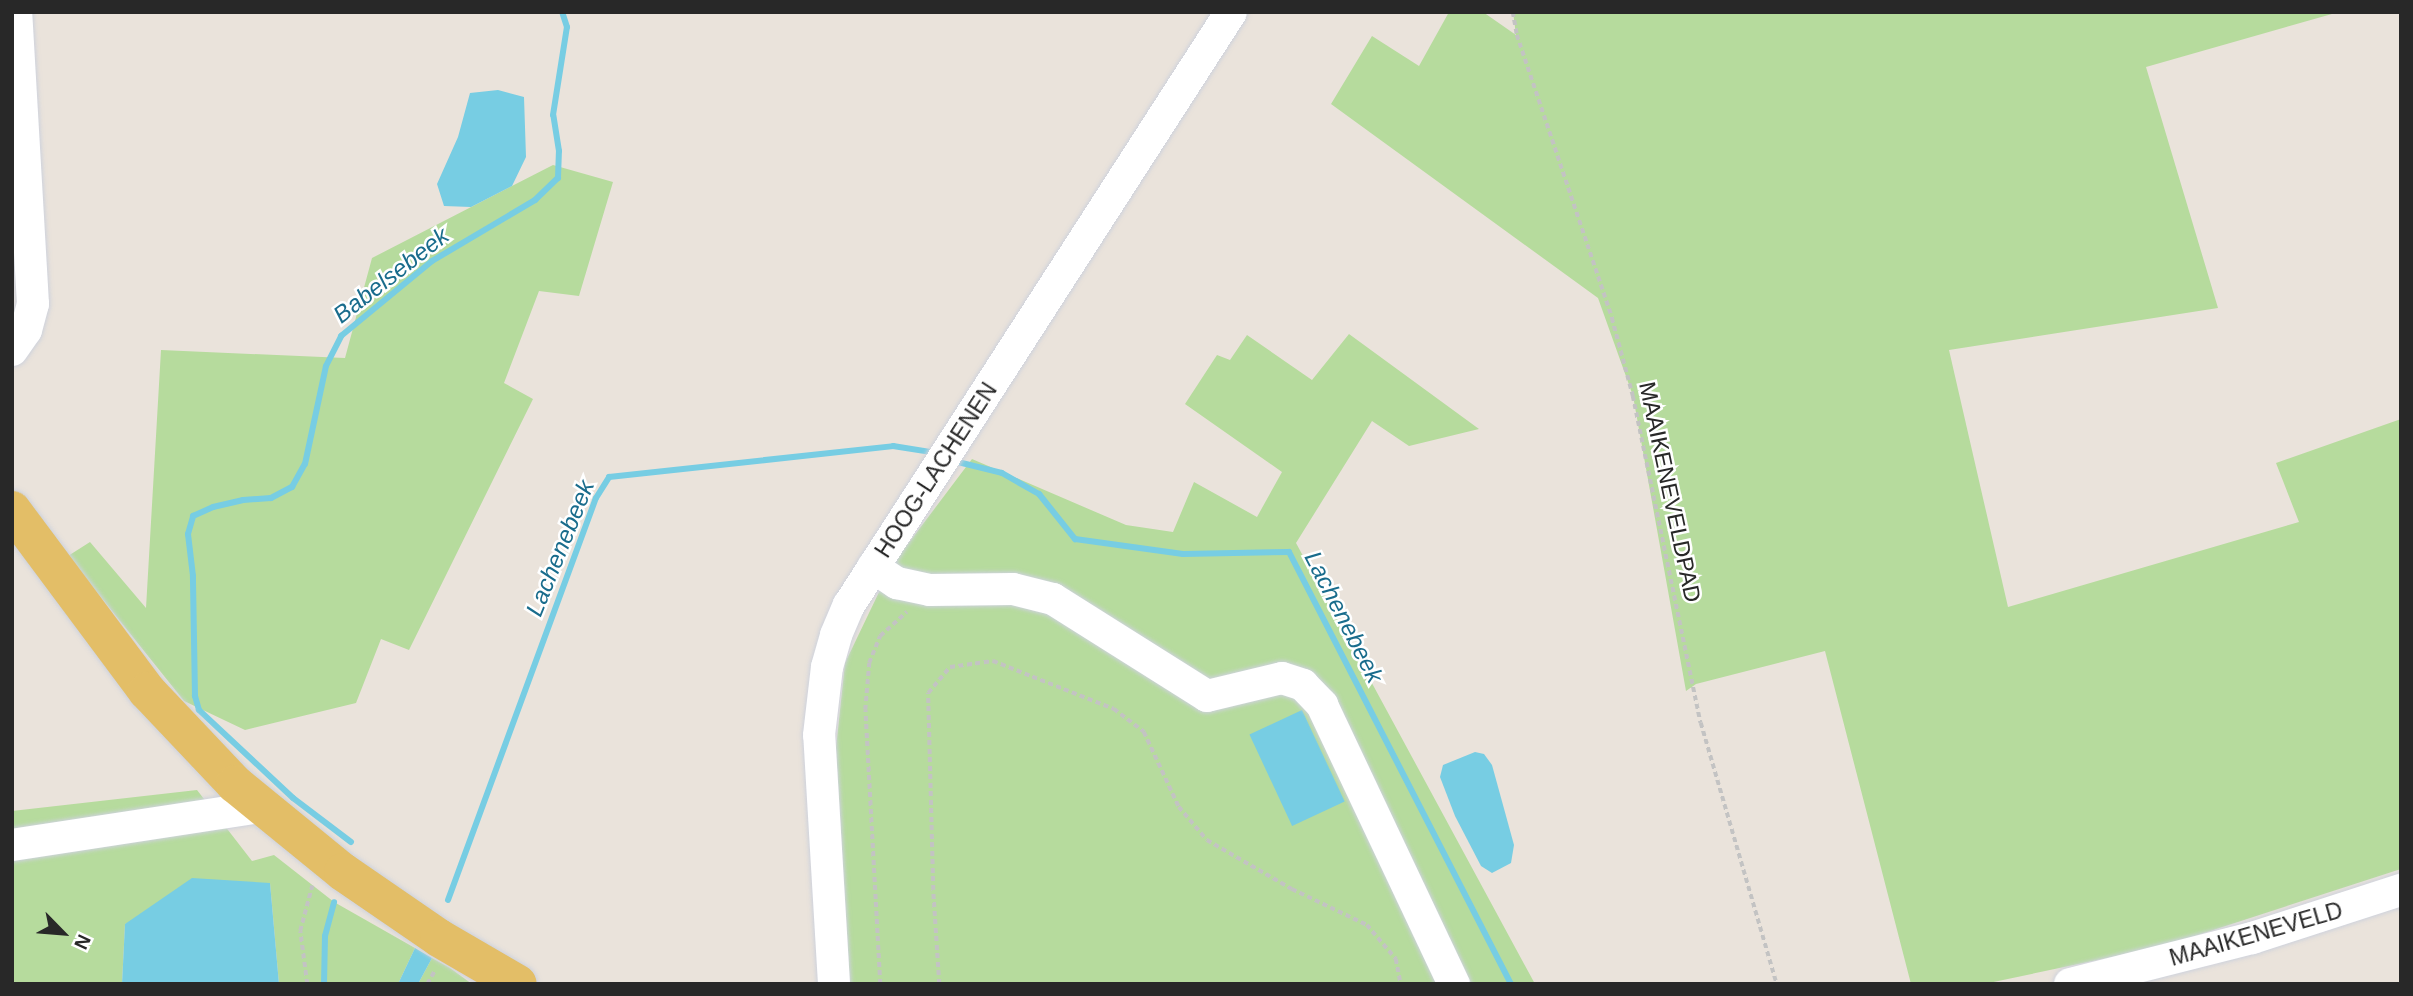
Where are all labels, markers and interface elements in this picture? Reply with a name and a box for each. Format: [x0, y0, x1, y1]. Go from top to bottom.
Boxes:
water label: Babelsebeek [327, 221, 455, 329]
street label: HOOG-LACHENEN [869, 377, 1003, 563]
street label: MAAIKENEVELDPAD [1633, 379, 1707, 605]
water label: Lachenebeek [520, 476, 600, 620]
water label: Lachenebeek [1298, 546, 1390, 688]
street label: MAAIKENEVELD [2166, 896, 2346, 972]
north arrow [28, 898, 98, 968]
text: N [70, 931, 95, 953]

